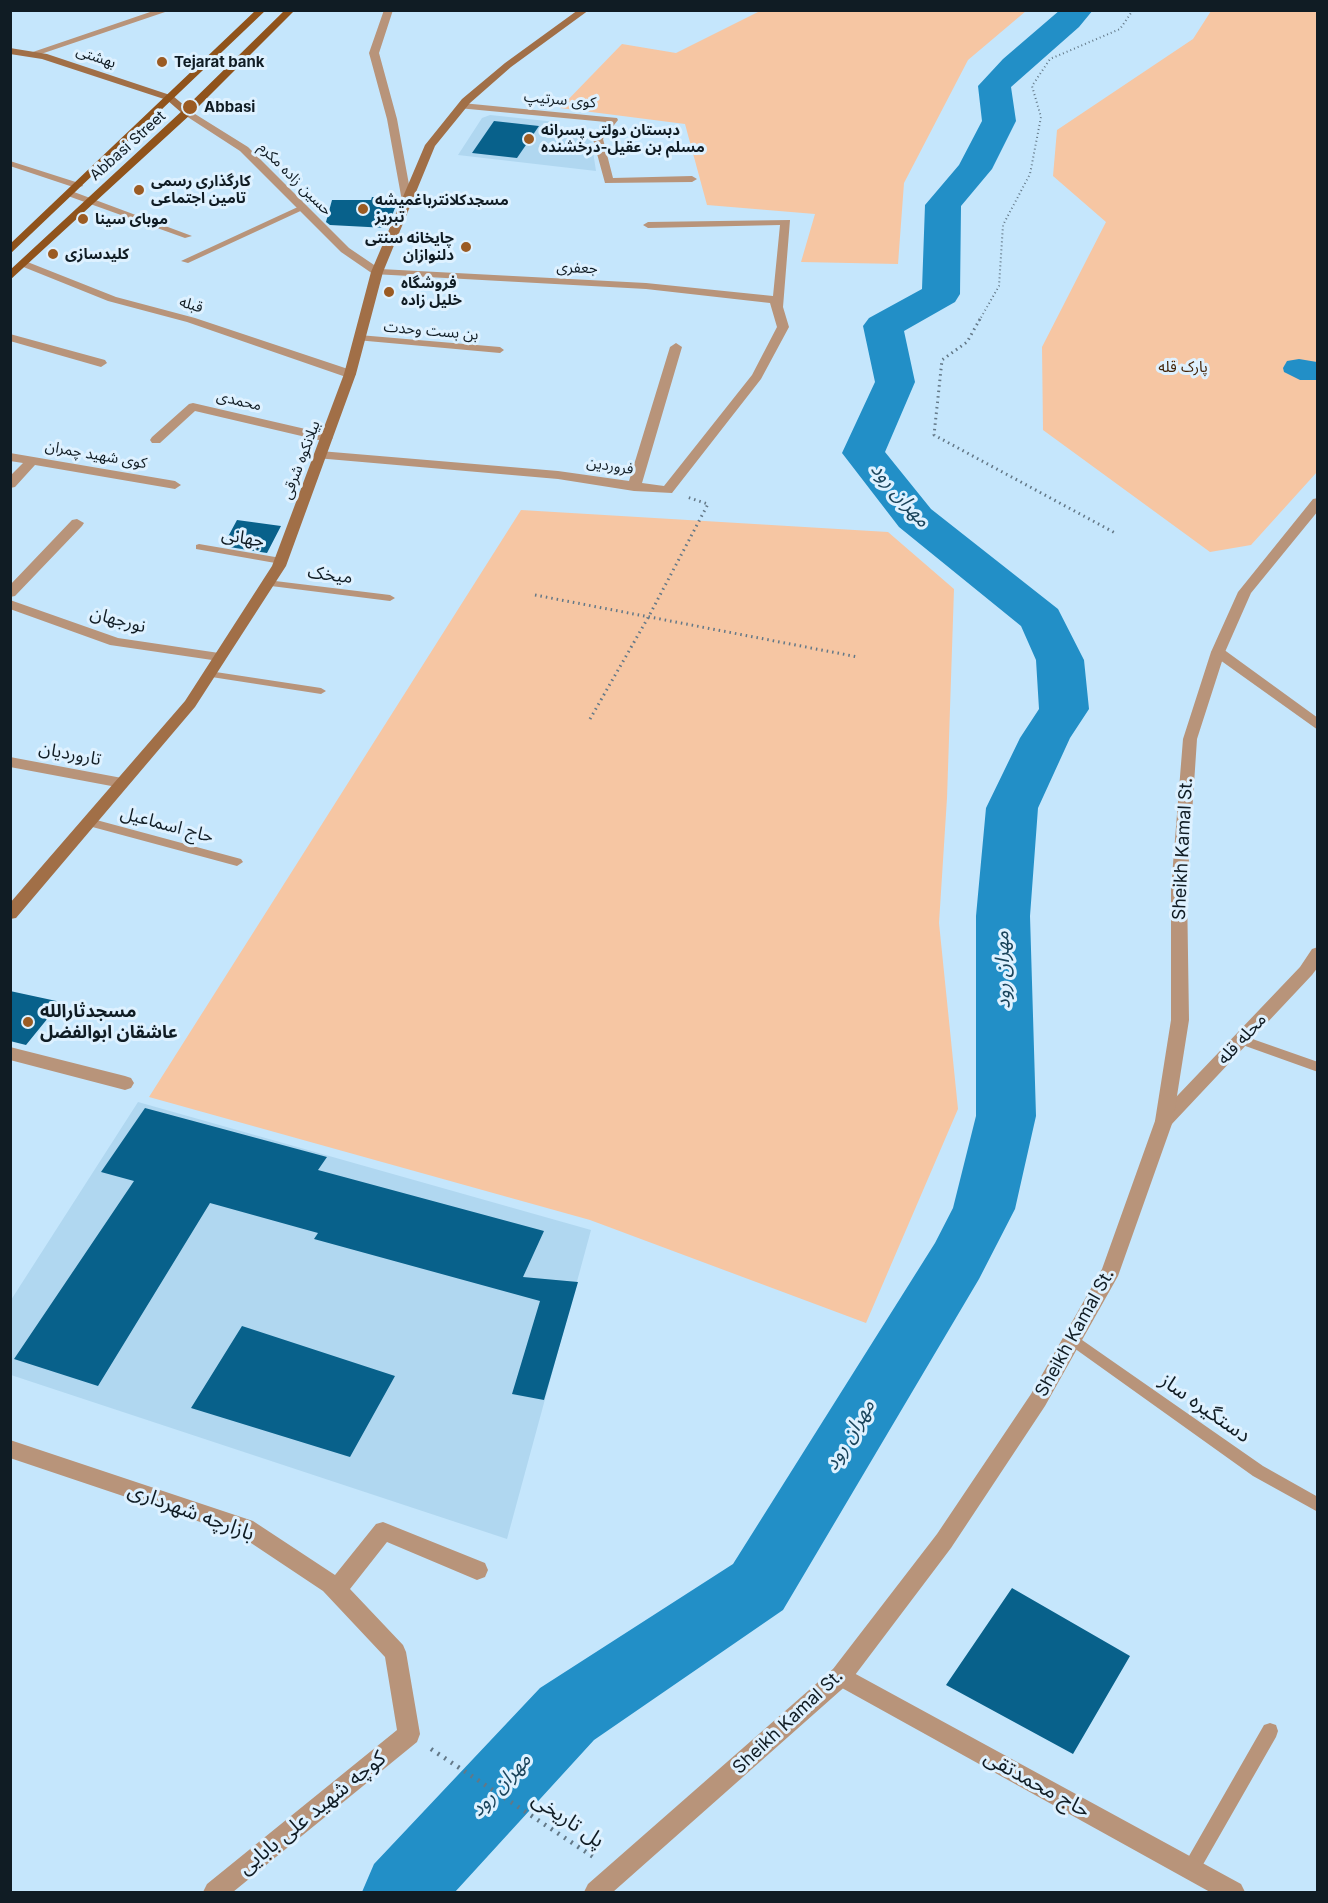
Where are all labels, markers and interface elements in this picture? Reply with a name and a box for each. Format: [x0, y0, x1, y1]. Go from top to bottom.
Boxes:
street label: بهشتی [74, 42, 118, 72]
place label: Tejarat bank [174, 53, 265, 71]
marker: Tejarat bank [155, 55, 169, 69]
street label: کوی سرتیپ [523, 88, 597, 112]
marker: Abbasi [181, 98, 199, 116]
place label: Abbasi [204, 98, 255, 116]
street label: Abbasi Street [87, 107, 169, 185]
place label: دبستان دولتی پسرانه مسلم بن عقیل-درخشنده [541, 121, 705, 156]
marker: دبستان دولتی پسرانه مسلم بن عقیل-درخشنده [522, 132, 536, 146]
street label: حسین زاده مکرم [254, 138, 336, 220]
place label: کارگذاری رسمی تامین اجتماعی [151, 172, 251, 207]
marker: کارگذاری رسمی تامین اجتماعی [132, 183, 146, 197]
place label: مسجدکلانترباغمیشه تبریز [375, 191, 509, 226]
marker: مسجدکلانترباغمیشه تبریز [356, 202, 370, 216]
place label: موبای سینا [95, 210, 168, 228]
marker: موبای سینا [76, 212, 90, 226]
place label: چایخانه سنتی دلنوازان [365, 229, 454, 264]
marker: چایخانه سنتی دلنوازان [459, 240, 473, 254]
place label: کلیدسازی [65, 245, 129, 263]
marker: کلیدسازی [46, 247, 60, 261]
street label: جعفری [556, 258, 598, 278]
place label: فروشگاه خلیل زاده [401, 274, 462, 309]
marker: فروشگاه خلیل زاده [382, 285, 396, 299]
street label: قبله [177, 293, 205, 317]
street label: بن بست وحدت [383, 318, 479, 344]
park label: پارک قله [1158, 358, 1208, 376]
street label: محمدی [215, 387, 263, 415]
street label: بیلانکوه شرقی [278, 418, 324, 502]
street label: کوی شهید چمران [44, 437, 148, 473]
street label: فروردین [585, 453, 635, 479]
water label: مهران رود [865, 458, 935, 532]
street label: جهانی [220, 524, 266, 552]
street label: میخک [306, 562, 354, 588]
street label: نورجهان [88, 602, 148, 638]
street label: تاروردیان [37, 737, 103, 771]
street label: Sheikh Kamal St. [1168, 777, 1198, 921]
street label: حاج اسماعیل [118, 802, 216, 848]
water label: مهران رود [990, 931, 1016, 1009]
place label: مسجدثارالله عاشقان ابوالفضل [40, 1001, 178, 1044]
street label: محله قله [1213, 1009, 1271, 1069]
marker: مسجدثارالله عاشقان ابوالفضل [21, 1015, 35, 1029]
street label: Sheikh Kamal St. [1031, 1265, 1119, 1401]
street label: دستگیره ساز [1155, 1368, 1255, 1448]
water label: مهران رود [820, 1395, 880, 1475]
street label: بازارچه شهرداری [124, 1477, 258, 1547]
street label: Sheikh Kamal St. [728, 1665, 848, 1779]
street label: حاج محمدتقی [979, 1744, 1095, 1824]
street label: کوچه شهید علی بابایی [233, 1746, 391, 1880]
water label: مهران رود [466, 1748, 536, 1822]
street label: پل تاریخی [527, 1787, 609, 1853]

